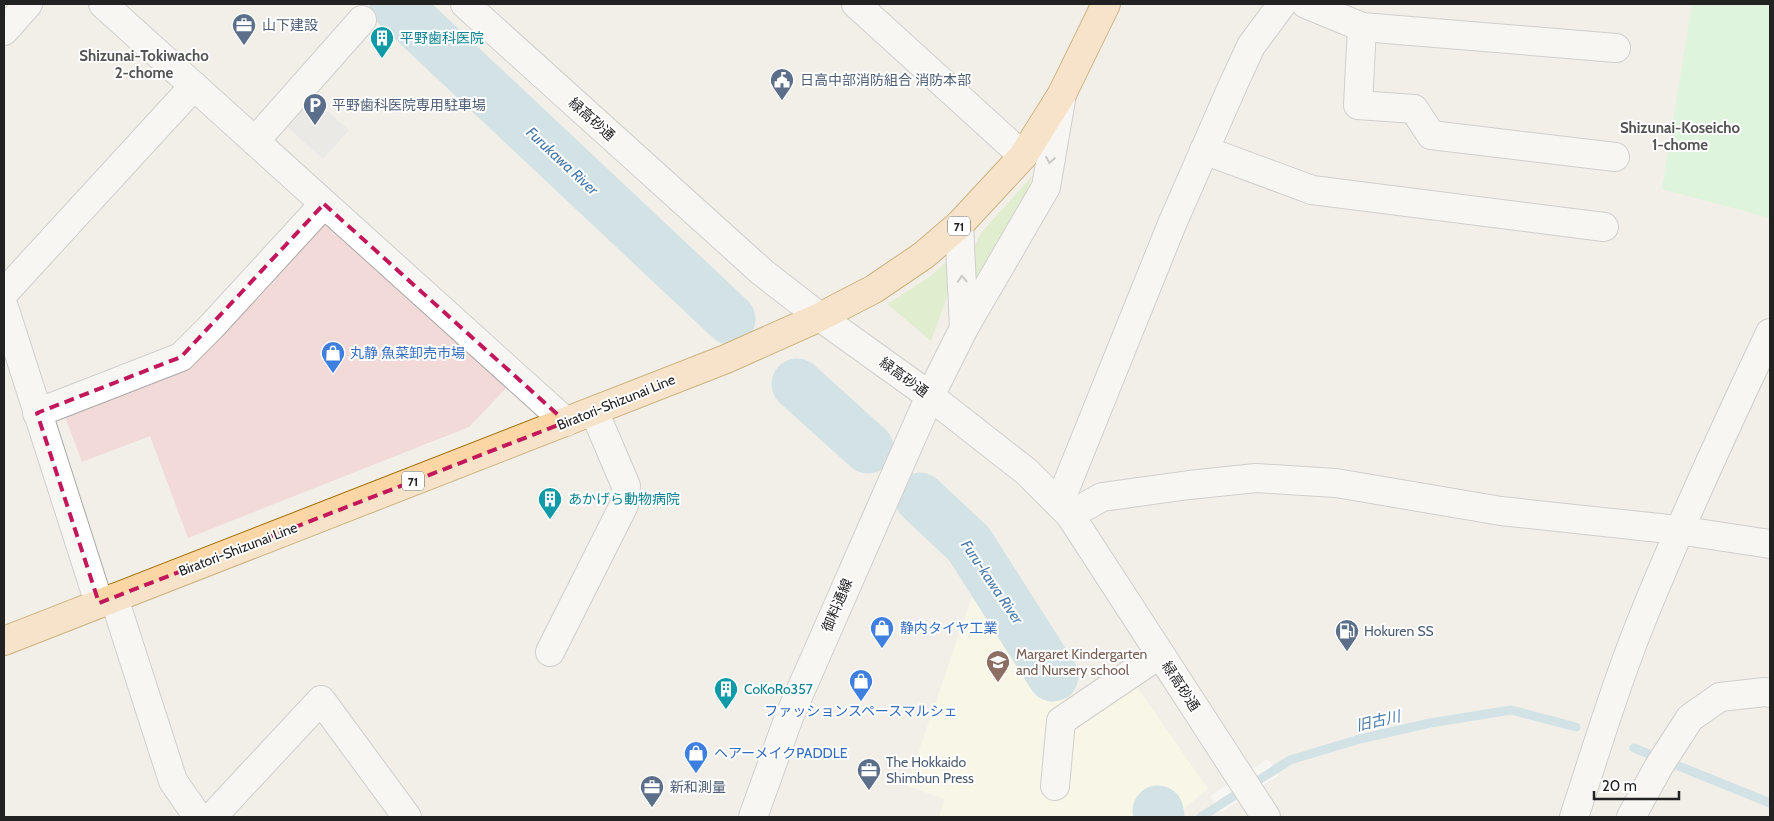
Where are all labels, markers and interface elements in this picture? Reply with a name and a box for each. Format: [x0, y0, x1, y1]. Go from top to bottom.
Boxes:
office icon: 山下建設 [231, 12, 257, 46]
place label: 山下建設 [262, 16, 318, 34]
building icon: 平野歯科医院 [369, 25, 395, 59]
place label: 平野歯科医院 [400, 29, 484, 47]
district label: Shizunai-Tokiwacho 2-chome [79, 47, 209, 82]
public building icon: 日高中部消防組合 消防本部 [769, 67, 795, 101]
place label: 日高中部消防組合 消防本部 [800, 71, 971, 89]
parking icon: 平野歯科医院専用駐車場 [302, 92, 328, 126]
street label: 緑高砂通 [565, 94, 619, 144]
place label: 平野歯科医院専用駐車場 [332, 96, 486, 114]
district label: Shizunai-Koseicho 1-chome [1620, 119, 1741, 154]
water label: Furukawa River [522, 123, 603, 200]
one-way arrow [1046, 155, 1056, 164]
road number: 71 [948, 217, 970, 236]
one-way arrow [956, 275, 967, 283]
shop icon: 丸静 魚菜卸売市場 [320, 340, 346, 374]
place label: 丸静 魚菜卸売市場 [350, 344, 465, 362]
street label: 緑高砂通 [876, 353, 932, 401]
street label: Biratori-Shizunai Line [554, 370, 678, 434]
road number: 71 [402, 472, 424, 491]
building icon: あかげら動物病院 [537, 486, 563, 520]
place label: あかげら動物病院 [568, 490, 680, 508]
street label: Biratori-Shizunai Line [176, 518, 300, 580]
water label: Furu-kawa River [957, 537, 1027, 629]
street label: 御料通線 [818, 576, 856, 634]
shop icon: 静内タイヤ工業 [869, 615, 895, 649]
fuel station icon: Hokuren SS [1334, 618, 1360, 652]
place label: 静内タイヤ工業 [900, 619, 998, 637]
place label: Hokuren SS [1364, 622, 1434, 640]
place label: Margaret Kindergarten and Nursery school [1016, 645, 1148, 679]
school or university icon: Margaret Kindergarten and Nursery school [985, 649, 1011, 683]
street label: 緑高砂通 [1158, 658, 1204, 714]
shop icon: ファッションスペースマルシェ [848, 668, 874, 702]
building icon: CoKoRo357 [713, 676, 739, 710]
place label: CoKoRo357 [744, 680, 813, 698]
place label: ファッションスペースマルシェ [764, 702, 958, 720]
water label: 旧古川 [1354, 707, 1404, 735]
shop icon: ヘアーメイクPADDLE [683, 740, 709, 774]
place label: ヘアーメイクPADDLE [714, 744, 848, 762]
place label: The Hokkaido Shimbun Press [886, 753, 974, 787]
office icon: The Hokkaido Shimbun Press [856, 757, 882, 791]
scale bar [1594, 768, 1679, 800]
office icon: 新和測量 [639, 774, 665, 808]
text: 20 m [1602, 777, 1637, 795]
place label: 新和測量 [670, 778, 726, 796]

